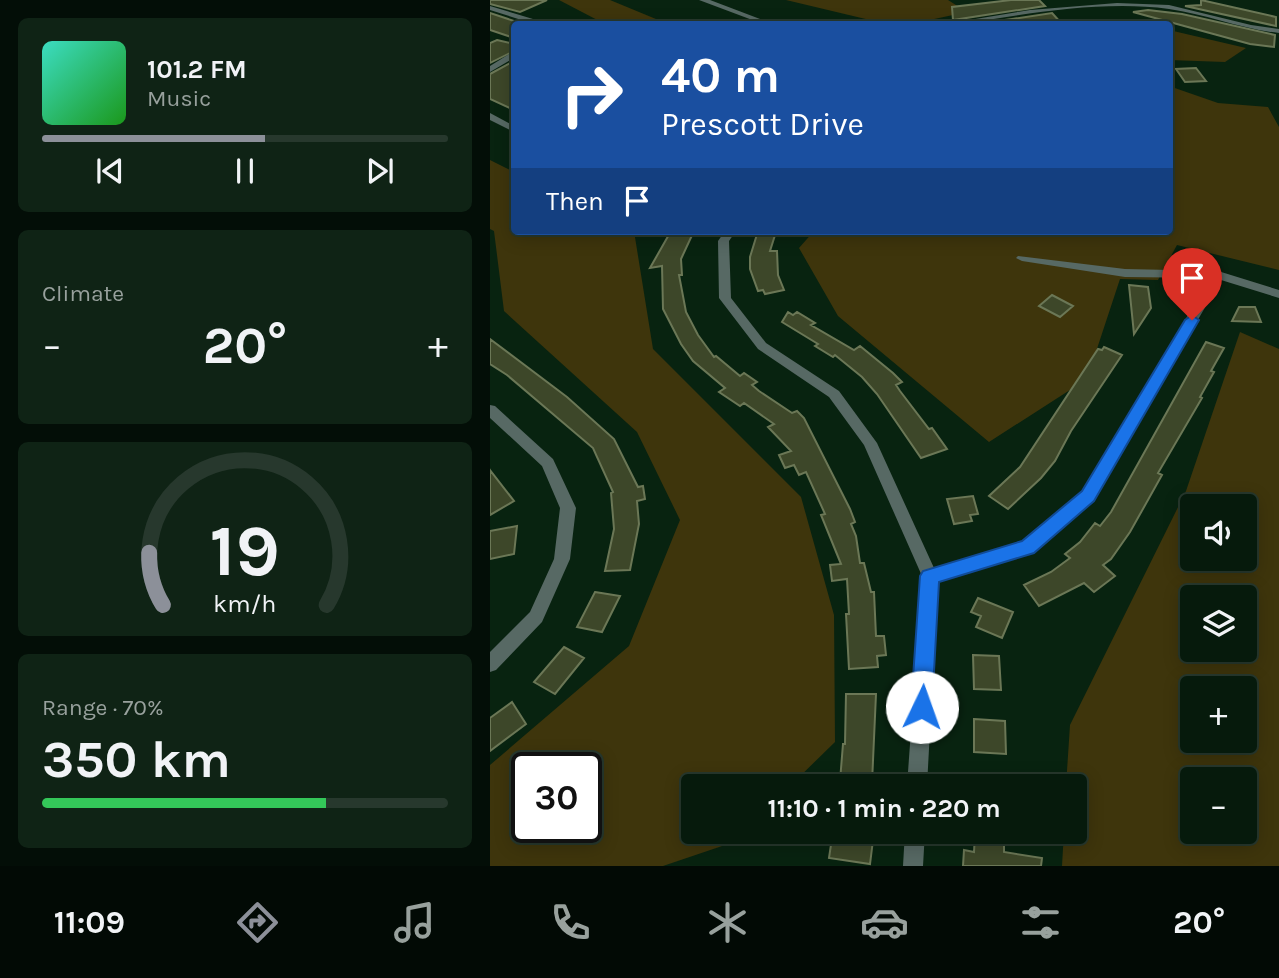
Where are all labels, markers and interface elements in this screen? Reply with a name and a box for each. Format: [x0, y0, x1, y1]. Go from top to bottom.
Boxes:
text: 40 m [661, 47, 780, 104]
icon: right [546, 49, 637, 140]
text: 101.2 FM [147, 54, 247, 85]
text: Music [147, 85, 211, 112]
text: Prescott Drive [661, 106, 864, 143]
icon: previous [91, 152, 129, 190]
icon: pause [226, 152, 264, 190]
icon: next [361, 152, 399, 190]
icon: arrive [618, 182, 656, 220]
text: Then [546, 186, 604, 217]
pin [1162, 248, 1222, 320]
icon: arrive [1173, 259, 1211, 297]
text: Climate [42, 280, 124, 307]
text: 20° [203, 315, 287, 376]
text: − [42, 323, 62, 368]
text: + [428, 323, 448, 368]
map controls [1180, 494, 1257, 844]
button: sound [1180, 494, 1257, 571]
text: 19 [210, 508, 280, 593]
button: layers [1180, 585, 1257, 662]
text: km/h [213, 589, 277, 618]
position arrow [885, 670, 959, 744]
button: + [1180, 676, 1257, 753]
text: Range · 70% [42, 694, 164, 721]
text: 350 km [42, 729, 231, 790]
speed limit sign: 30 [511, 752, 602, 843]
button: − [1180, 767, 1257, 844]
text: 11:10 · 1 min · 220 m [767, 793, 1001, 824]
icon: directions [233, 898, 282, 947]
icon: music [390, 898, 439, 947]
icon: phone [546, 898, 595, 947]
icon: climate [703, 898, 752, 947]
icon: car [860, 898, 909, 947]
icon: filters [1016, 898, 1065, 947]
text: 11:09 [54, 904, 125, 941]
text: 20° [1173, 904, 1225, 941]

